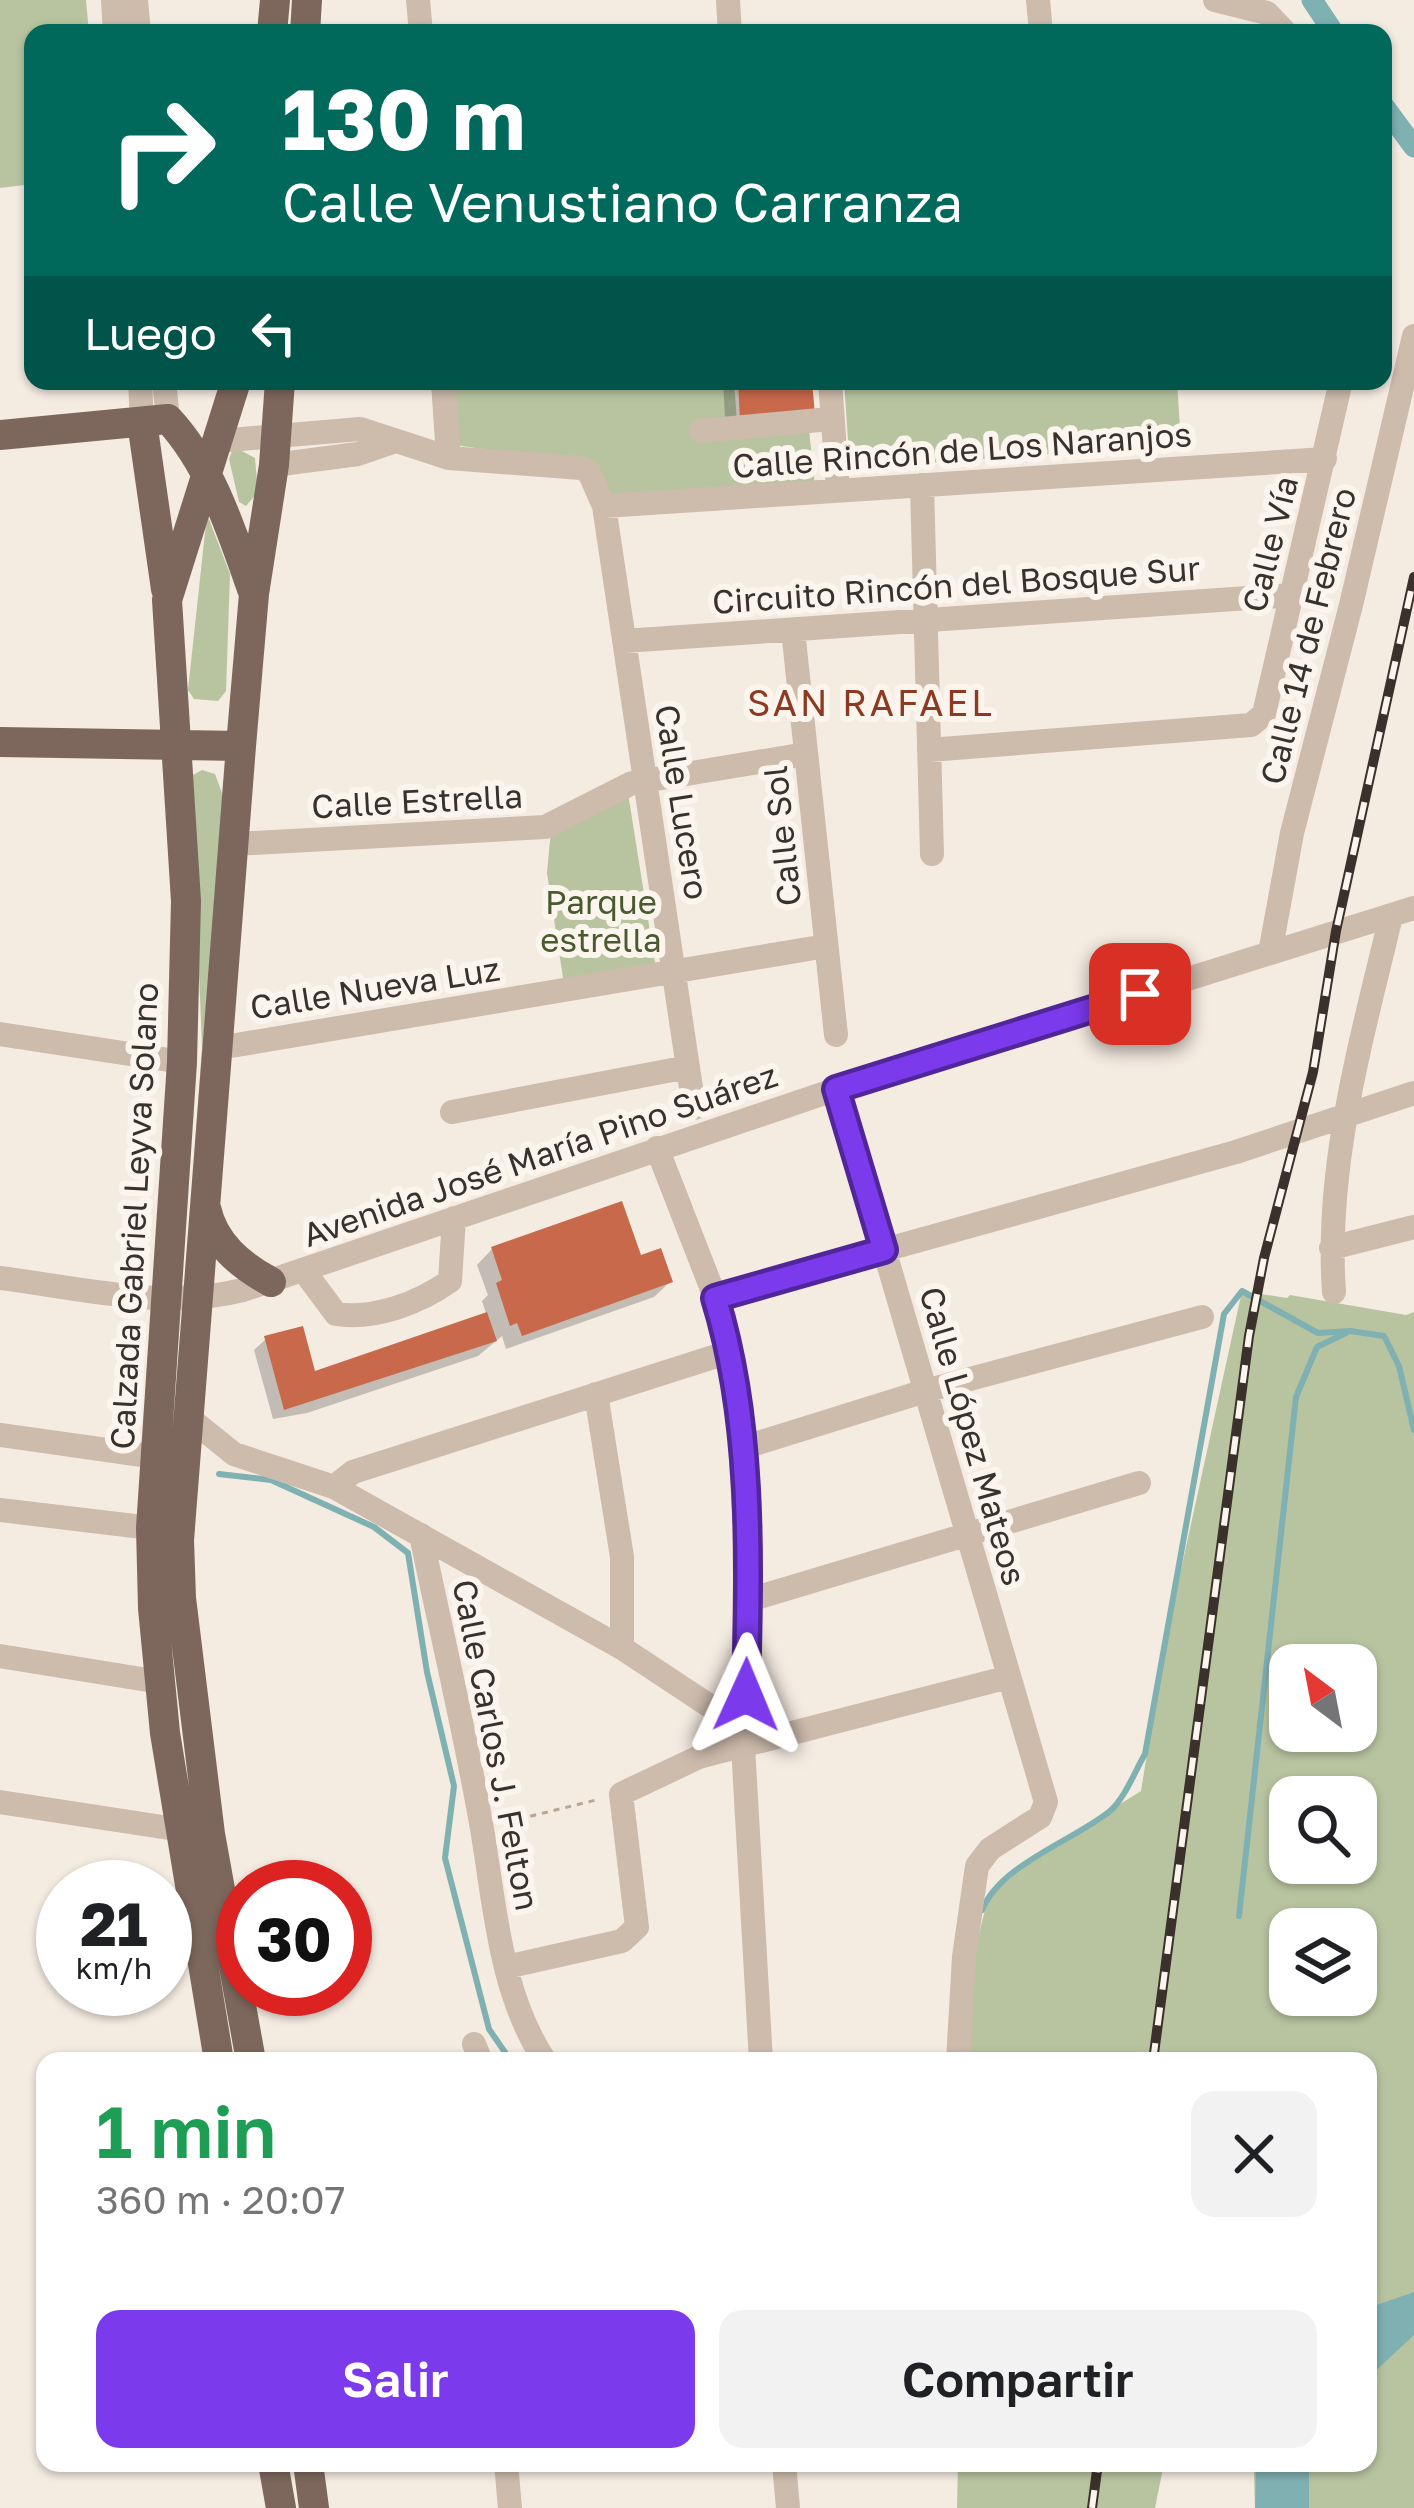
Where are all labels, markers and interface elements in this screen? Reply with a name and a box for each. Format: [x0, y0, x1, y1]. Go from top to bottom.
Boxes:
text: 130 m [282, 68, 526, 168]
icon: right [84, 72, 240, 228]
text: Calle Venustiano Carranza [282, 169, 963, 234]
icon: left [241, 300, 307, 366]
text: Luego [84, 306, 217, 360]
street label: Calle Rincón de Los Naranjos [731, 414, 1193, 485]
street label: Calle Vía [1234, 472, 1305, 616]
street label: Calle 14 de Febrero [1252, 484, 1363, 788]
street label: Circuito Rincón del Bosque Sur [711, 548, 1201, 621]
district label: SAN RAFAEL [747, 681, 995, 724]
street label: Calle Lucero [648, 702, 717, 902]
street label: Calle Sol [755, 764, 808, 908]
street label: Calle Estrella [310, 775, 524, 826]
park label: Parque estrella [540, 882, 662, 959]
pin [1089, 943, 1191, 1045]
street label: Calle Nueva Luz [247, 949, 502, 1026]
icon: arrive [1107, 961, 1173, 1027]
street label: Calzada Gabriel Leyva Solano [102, 982, 165, 1450]
street label: Avenida José María Pino Suárez [298, 1055, 782, 1254]
street label: Calle López Mateos [912, 1282, 1035, 1589]
street label: Calle Carlos J. Felton [445, 1576, 548, 1914]
position arrow [683, 1632, 809, 1758]
north arrow [1269, 1644, 1377, 1752]
map controls [1269, 1644, 1377, 2016]
button: search [1269, 1776, 1377, 1884]
speed limit sign: 30 [216, 1860, 372, 2016]
text: 21 [80, 1887, 148, 1959]
button: layers [1269, 1908, 1377, 2016]
text: km/h [76, 1950, 152, 1986]
text: 1 min [96, 2087, 276, 2174]
button: close [1191, 2091, 1317, 2217]
text: 360 m · 20:07 [96, 2176, 345, 2223]
button: Salir [96, 2310, 695, 2448]
button: Compartir [719, 2310, 1317, 2448]

